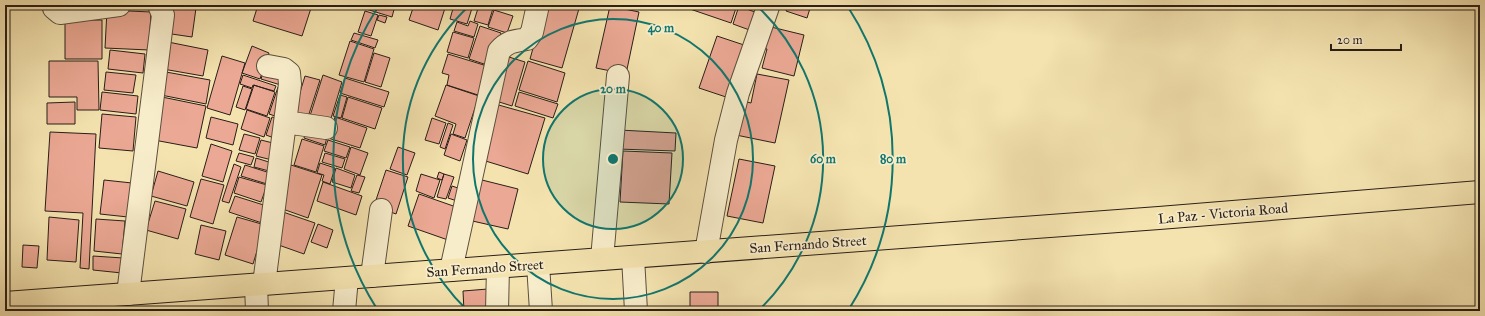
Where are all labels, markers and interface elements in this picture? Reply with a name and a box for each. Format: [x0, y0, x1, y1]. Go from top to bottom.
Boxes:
text: 40 m [648, 21, 675, 36]
scale bar [1331, 26, 1401, 52]
text: 20 m [1337, 33, 1363, 47]
text: 20 m [600, 82, 627, 96]
centre of rings [606, 152, 620, 166]
text: 60 m [810, 152, 837, 166]
text: 80 m [880, 152, 907, 166]
street label: La Paz - Victoria Road [1157, 199, 1289, 228]
street label: San Fernando Street [749, 232, 867, 257]
street label: San Fernando Street [426, 256, 544, 281]

